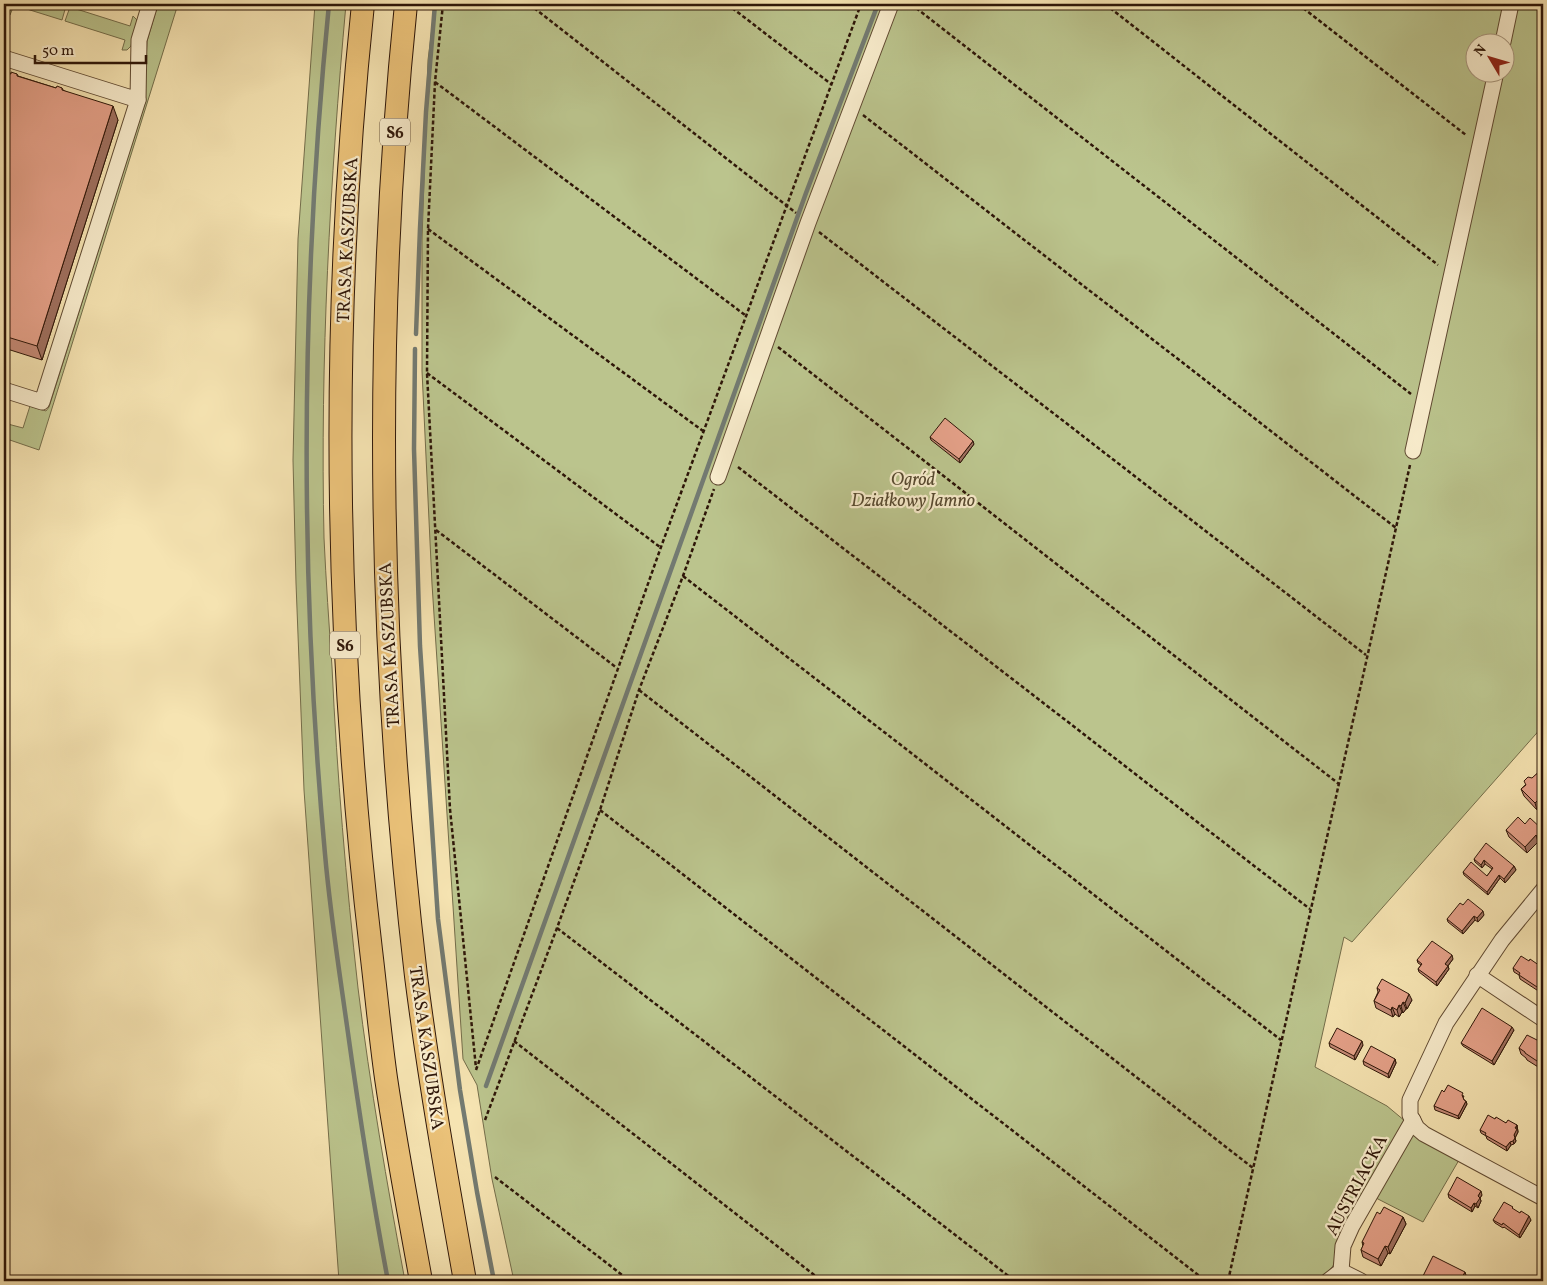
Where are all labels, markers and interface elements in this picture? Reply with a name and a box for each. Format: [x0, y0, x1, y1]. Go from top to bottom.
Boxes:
scale bar [35, 32, 146, 64]
north arrow [1464, 32, 1514, 82]
text: 50 m [42, 41, 74, 62]
text: N [1470, 41, 1492, 61]
road number: S6 [380, 118, 410, 146]
street label: TRASA KASZUBSKA [332, 156, 365, 323]
park label: Ogród Działkowy Jamno [851, 468, 975, 514]
street label: TRASA KASZUBSKA [374, 561, 407, 728]
road number: S6 [330, 632, 360, 658]
street label: TRASA KASZUBSKA [402, 964, 449, 1132]
street label: AUSTRIACKA [1320, 1131, 1395, 1241]

